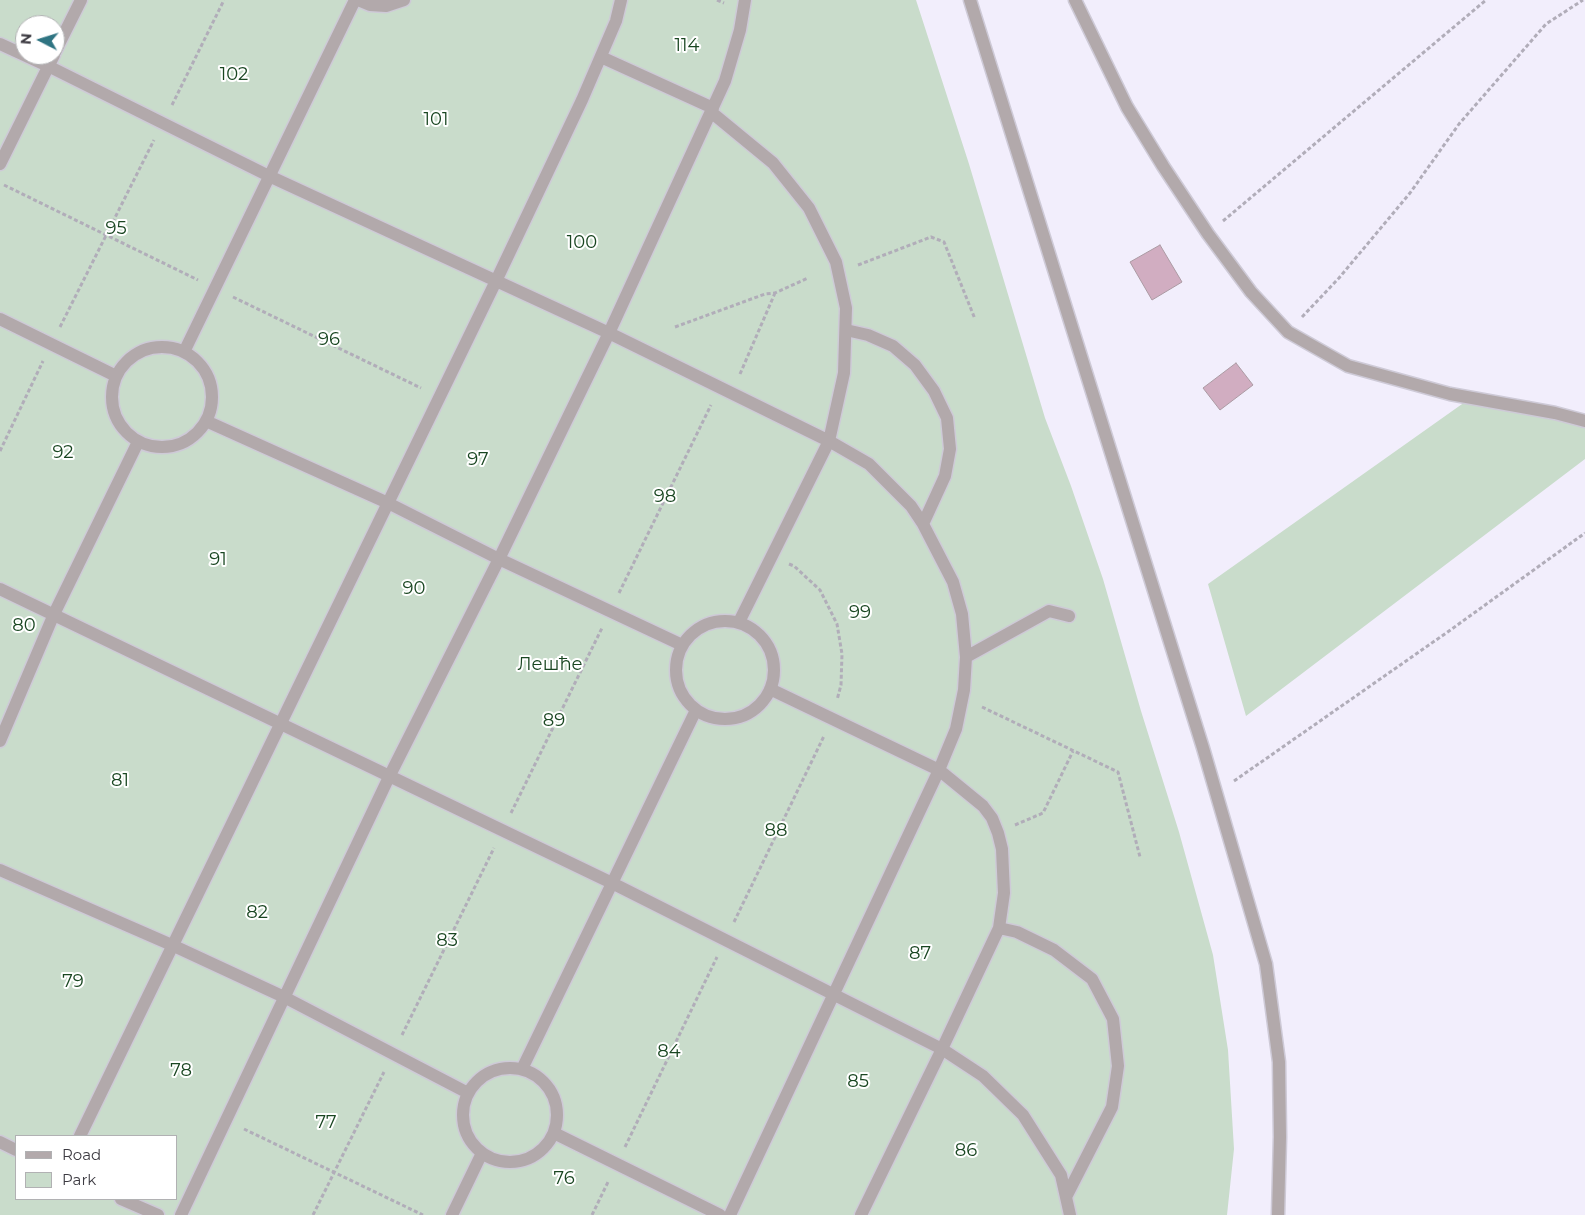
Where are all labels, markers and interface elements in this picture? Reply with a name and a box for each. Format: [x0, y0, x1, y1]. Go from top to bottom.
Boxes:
north arrow [15, 15, 65, 65]
text: N [17, 32, 36, 45]
park label: 114 [675, 35, 699, 57]
park label: 102 [220, 64, 248, 86]
park label: 101 [424, 109, 448, 131]
park label: 95 [105, 218, 127, 240]
park label: 100 [567, 232, 597, 254]
park label: 96 [318, 329, 340, 351]
park label: 92 [52, 442, 74, 464]
park label: 97 [467, 449, 489, 471]
park label: 98 [654, 486, 676, 508]
park label: 91 [209, 549, 227, 571]
park label: 90 [403, 578, 425, 600]
park label: 99 [849, 602, 871, 624]
park label: 80 [12, 615, 36, 637]
park label: Лешће [517, 654, 583, 676]
park label: 89 [543, 710, 565, 732]
park label: 81 [111, 770, 129, 792]
park label: 88 [765, 820, 787, 842]
park label: 82 [246, 902, 268, 924]
park label: 83 [436, 930, 458, 952]
park label: 87 [909, 943, 931, 965]
park label: 79 [62, 971, 84, 993]
park label: 84 [657, 1041, 681, 1063]
park label: 78 [170, 1060, 192, 1082]
park label: 85 [847, 1071, 869, 1093]
park label: 77 [315, 1112, 337, 1134]
legend [15, 1135, 178, 1200]
park label: 86 [955, 1140, 977, 1162]
text: Road [62, 1145, 101, 1164]
park label: 76 [553, 1168, 575, 1190]
text: Park [62, 1170, 96, 1189]

